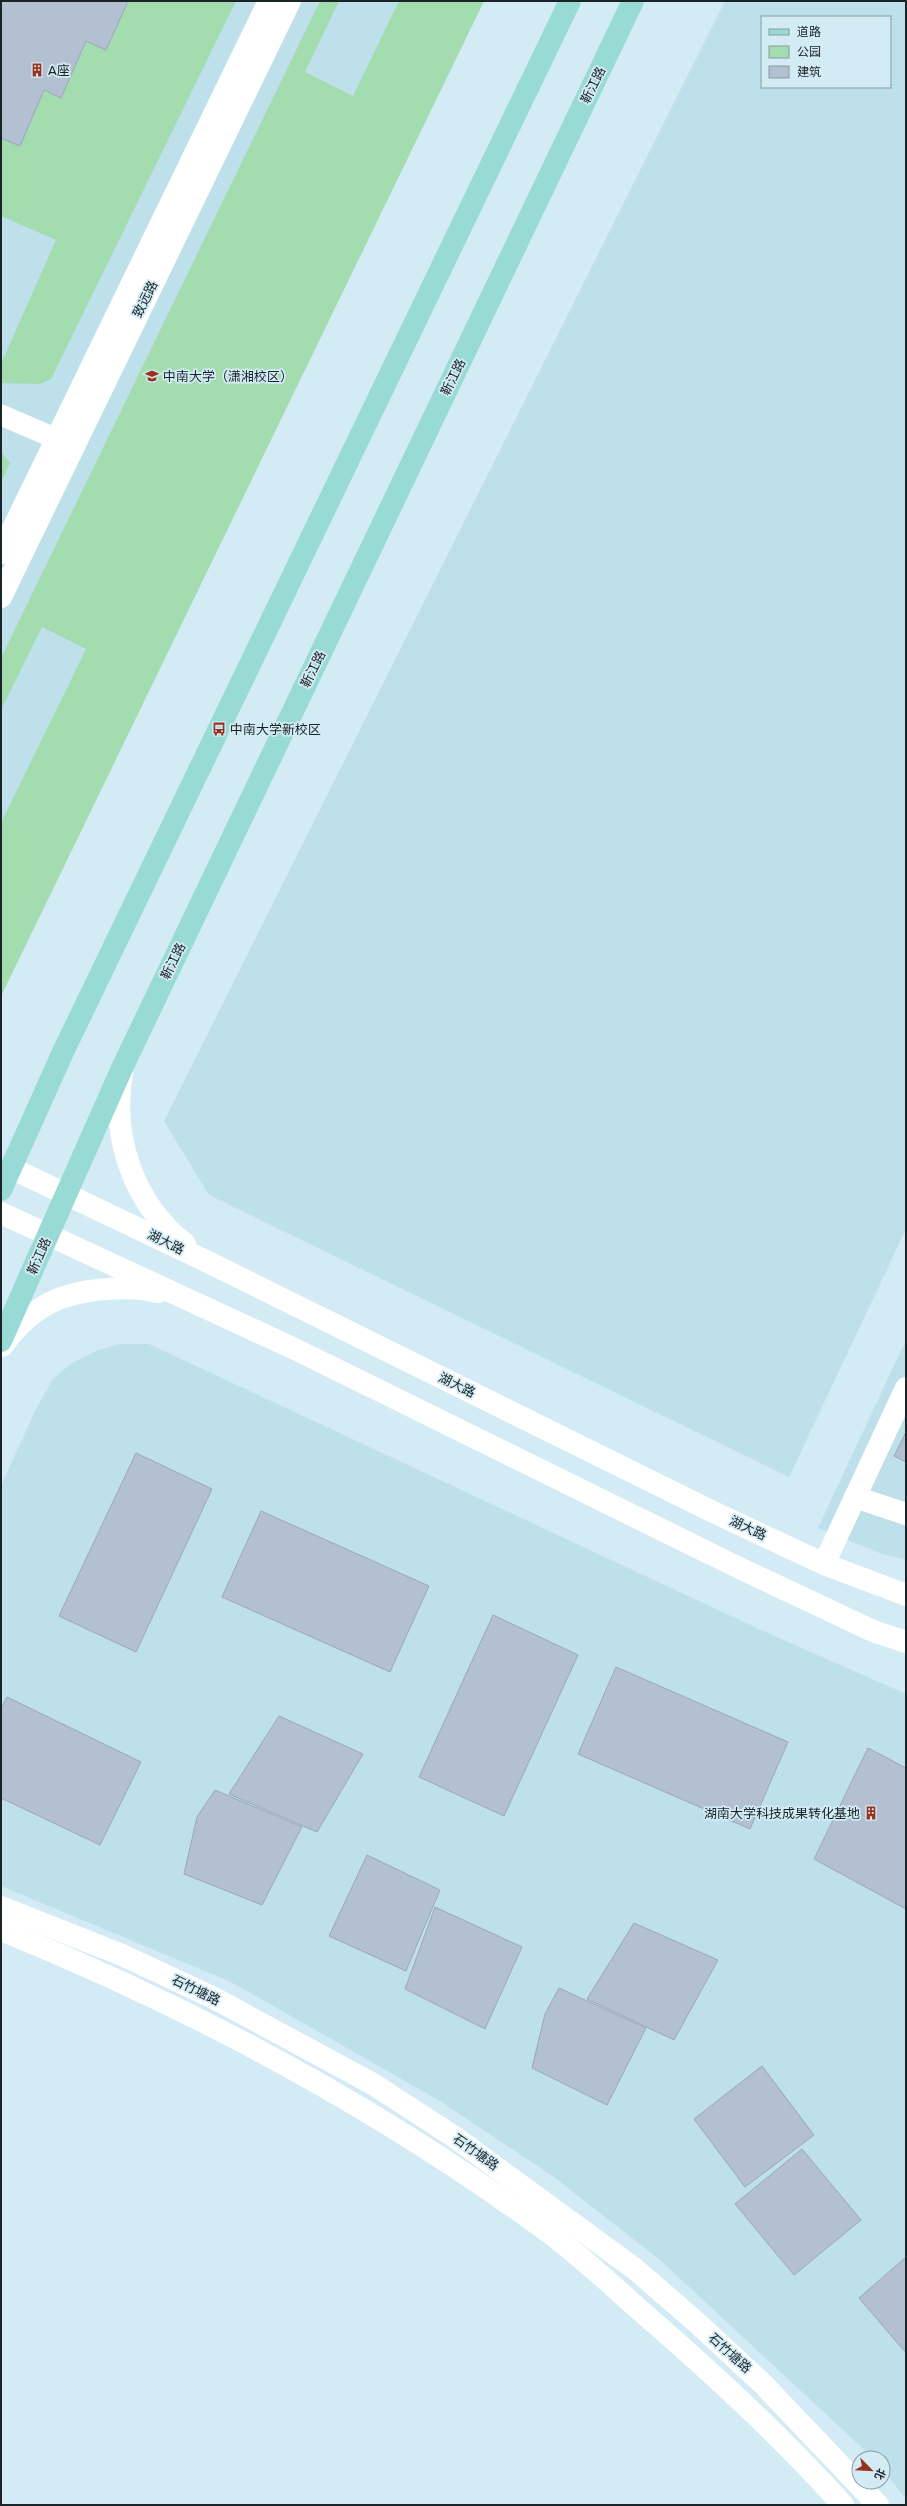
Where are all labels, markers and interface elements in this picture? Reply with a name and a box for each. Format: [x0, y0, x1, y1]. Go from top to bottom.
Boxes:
legend [761, 16, 891, 88]
text: 道路 [797, 25, 821, 39]
text: 公园 [797, 45, 821, 59]
building icon: A座 [29, 62, 45, 78]
place label: A座 [48, 63, 70, 78]
street label: 靳江路 [578, 64, 608, 106]
text: 建筑 [797, 65, 821, 79]
street label: 致远路 [130, 278, 160, 320]
street label: 靳江路 [438, 356, 468, 398]
school or university icon: 中南大学（潇湘校区） [144, 368, 160, 384]
place label: 中南大学（潇湘校区） [163, 369, 293, 384]
street label: 靳江路 [298, 648, 328, 690]
bus stop icon: 中南大学新校区 [211, 721, 227, 737]
place label: 中南大学新校区 [230, 722, 321, 737]
street label: 靳江路 [158, 940, 188, 982]
street label: 湖大路 [145, 1227, 187, 1257]
street label: 靳江路 [24, 1235, 54, 1277]
street label: 湖大路 [436, 1370, 478, 1400]
street label: 湖大路 [727, 1513, 769, 1543]
building icon: 湖南大学科技成果转化基地 [863, 1805, 879, 1821]
place label: 湖南大学科技成果转化基地 [704, 1806, 860, 1821]
street label: 石竹塘路 [169, 1972, 223, 2008]
street label: 石竹塘路 [450, 2131, 502, 2173]
street label: 石竹塘路 [706, 2330, 754, 2376]
north arrow [851, 2450, 891, 2490]
text: 北 [872, 2466, 888, 2482]

